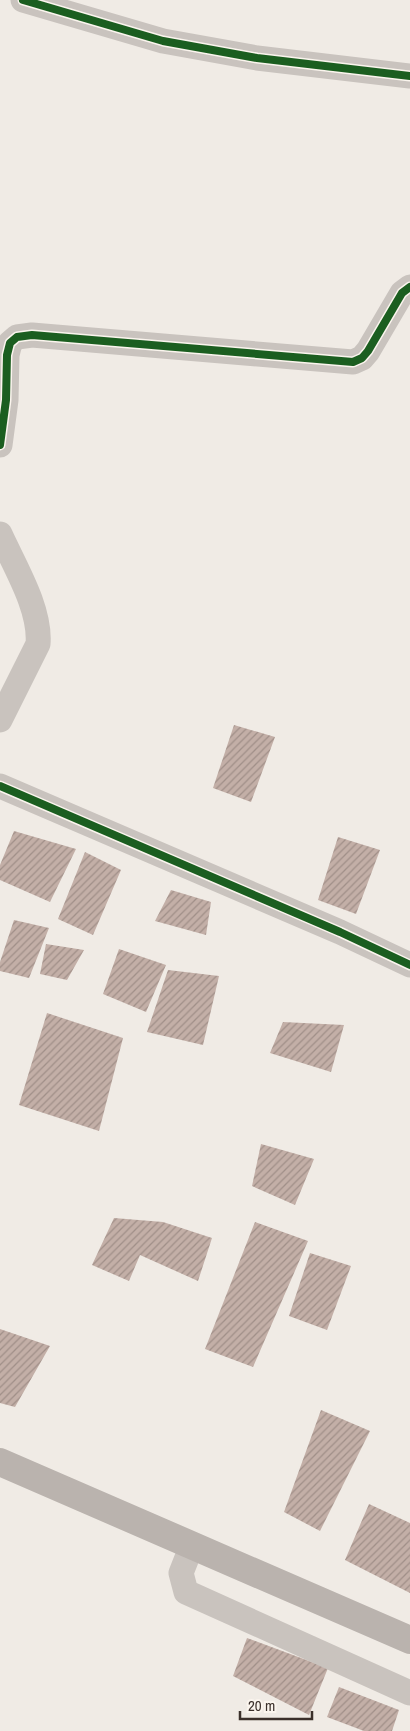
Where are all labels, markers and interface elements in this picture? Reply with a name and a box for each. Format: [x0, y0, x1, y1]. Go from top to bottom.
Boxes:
scale bar [240, 1688, 312, 1720]
text: 20 m [248, 1695, 275, 1716]

